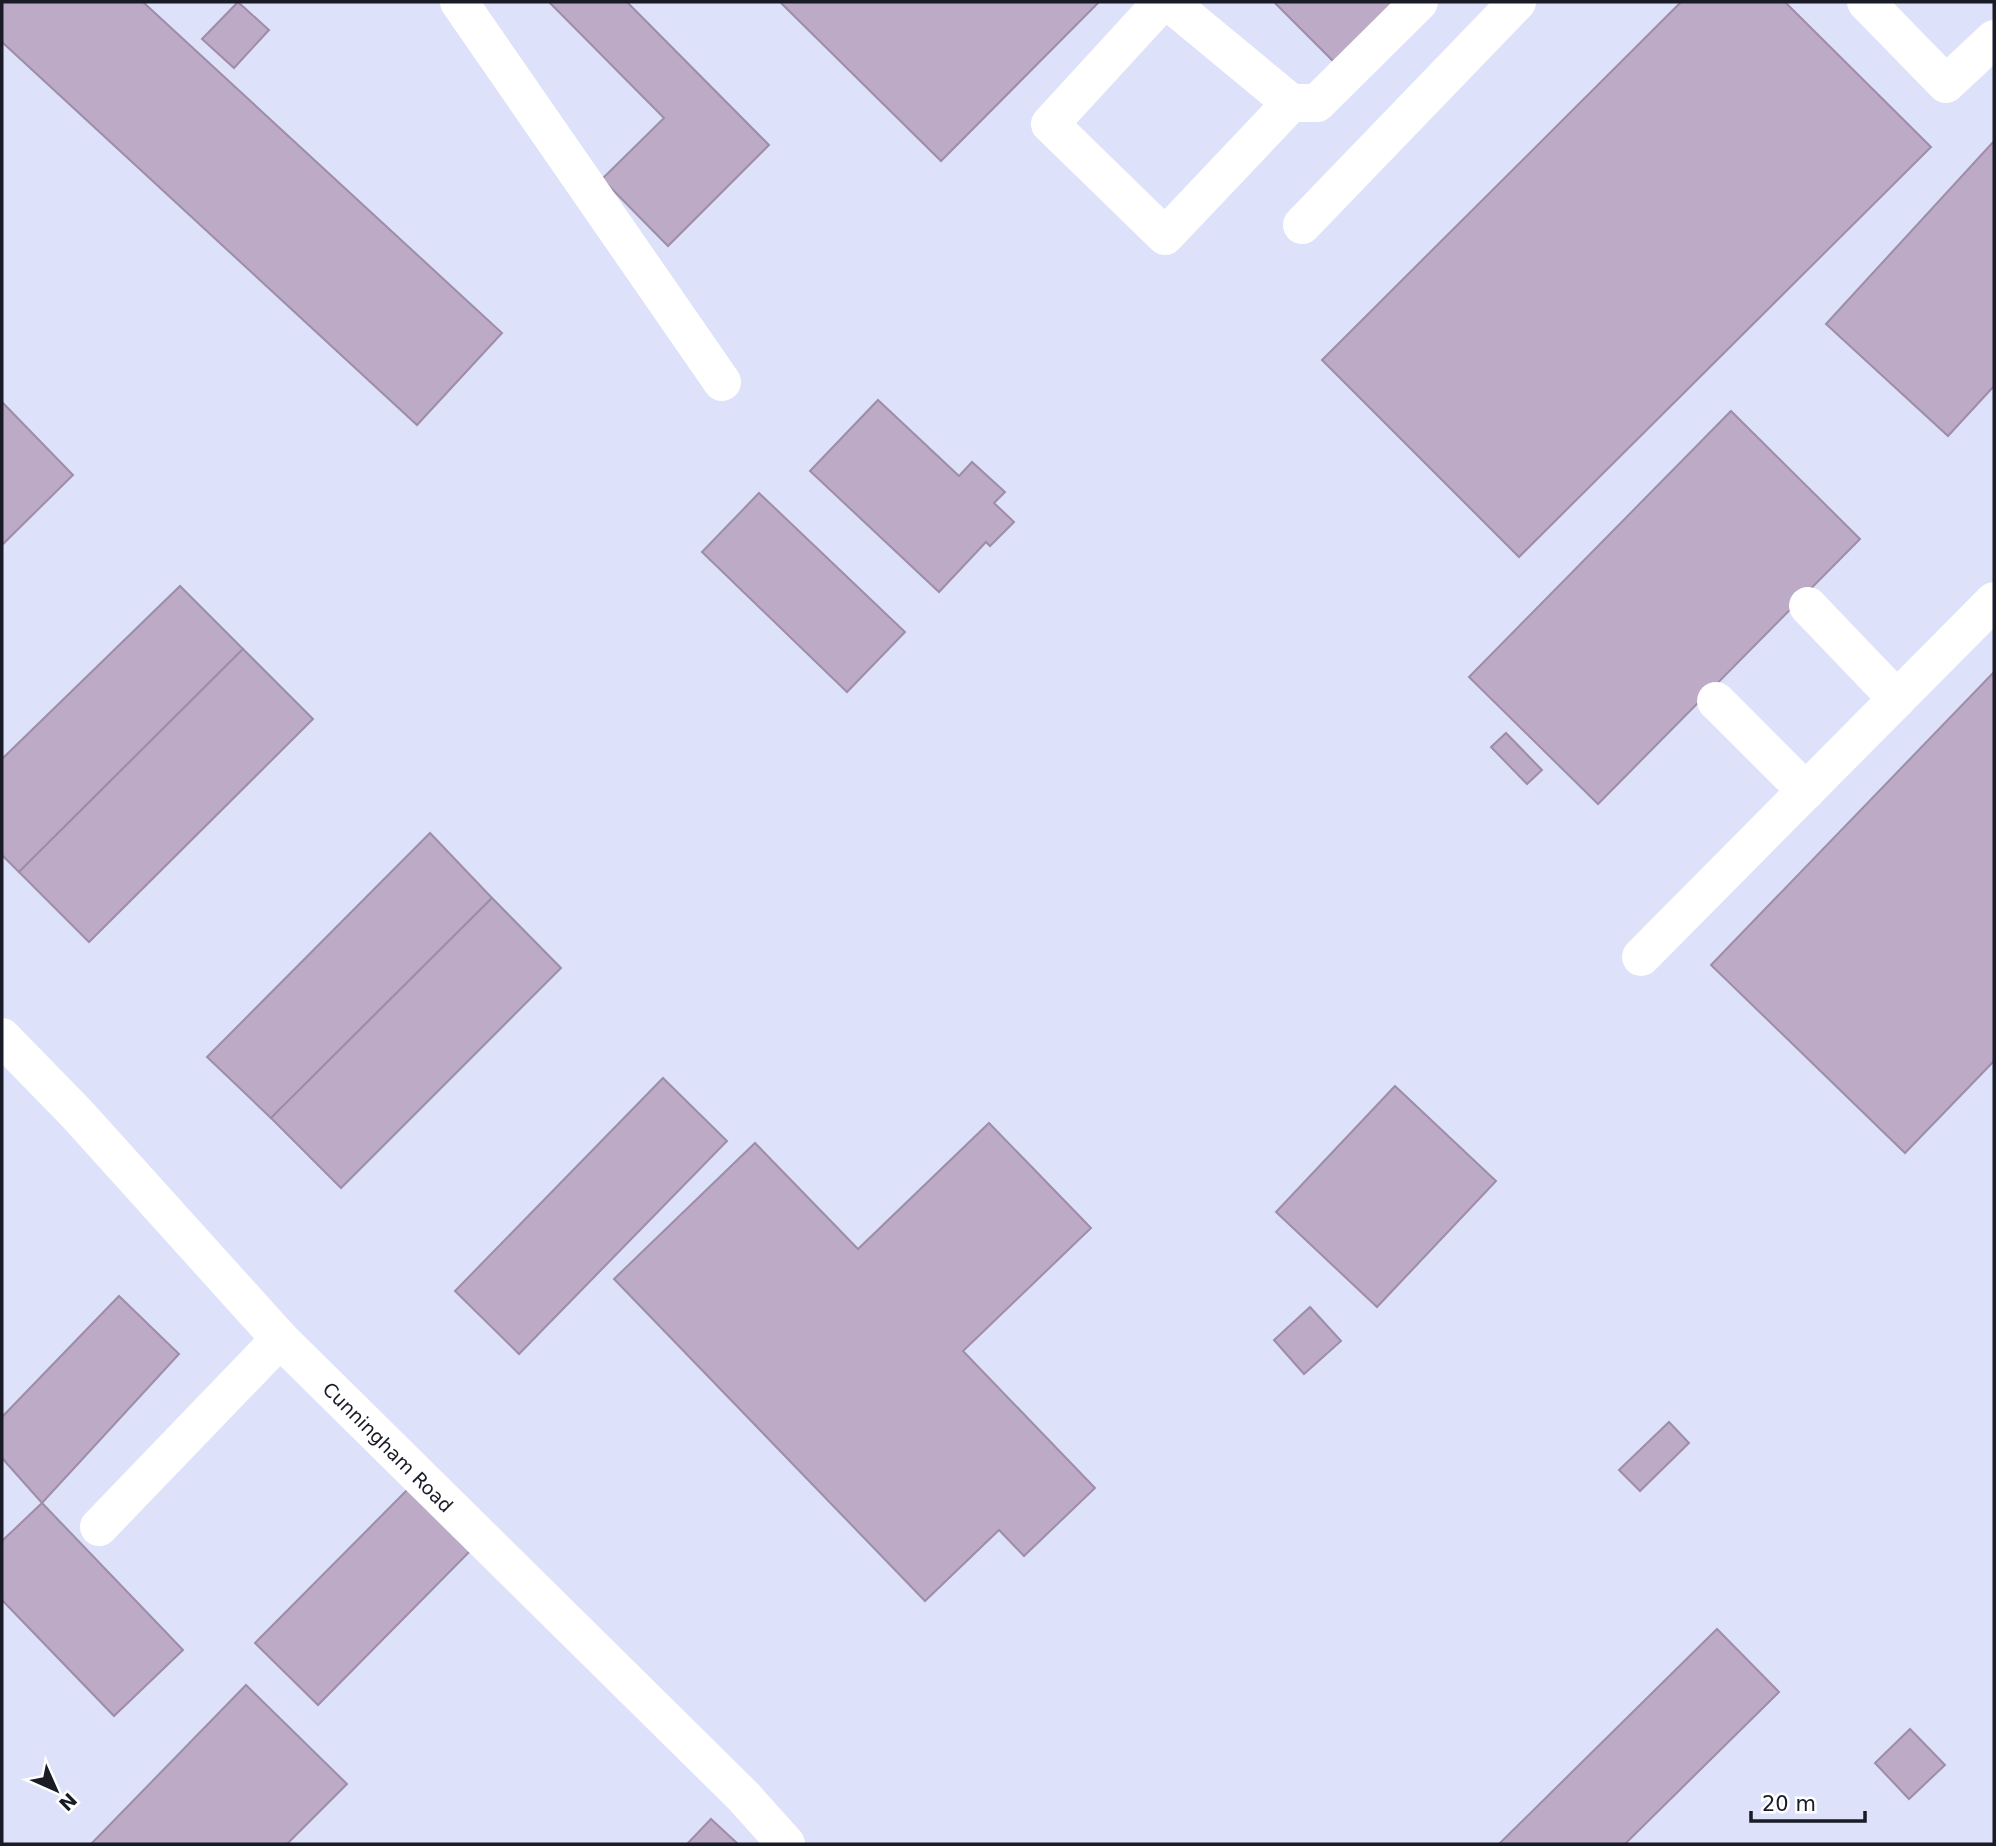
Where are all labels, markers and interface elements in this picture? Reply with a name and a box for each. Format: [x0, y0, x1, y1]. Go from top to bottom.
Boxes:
street label: Cunningham Road [318, 1377, 458, 1517]
north arrow [21, 1755, 91, 1825]
scale bar [1751, 1780, 1865, 1824]
text: N [55, 1789, 81, 1815]
text: 20 m [1762, 1792, 1816, 1816]

